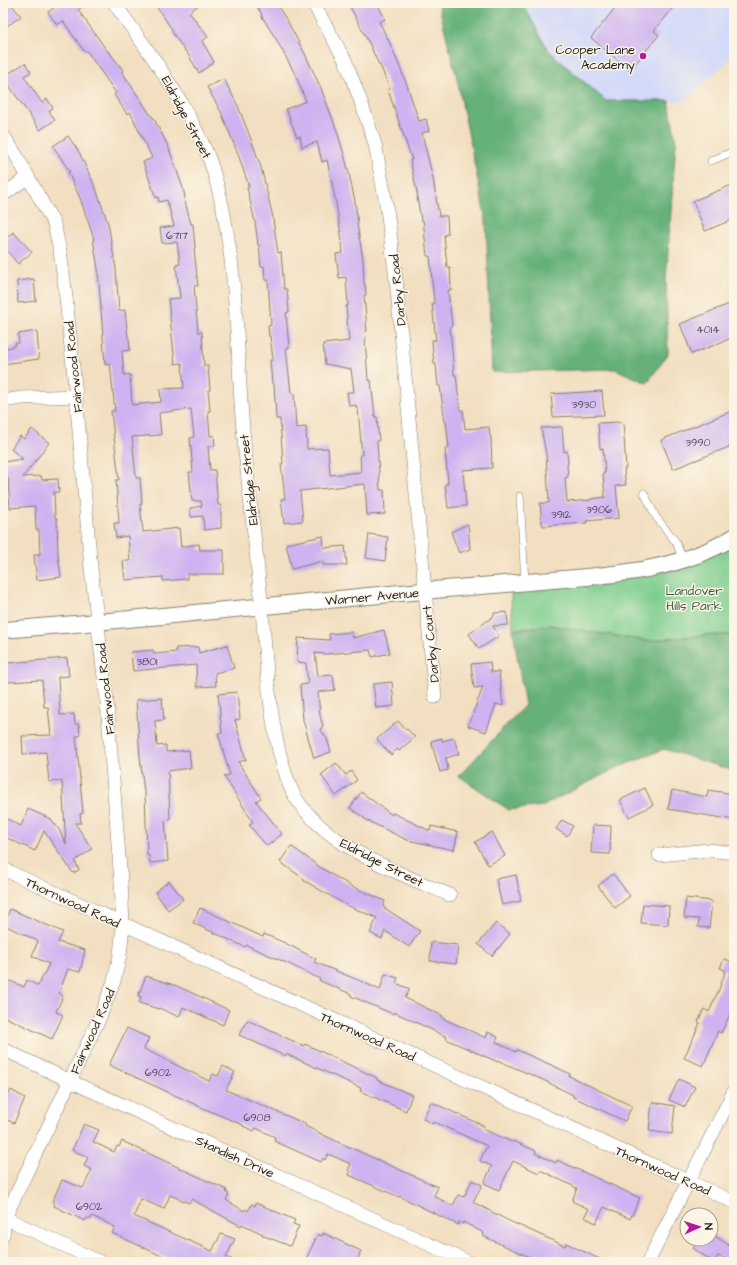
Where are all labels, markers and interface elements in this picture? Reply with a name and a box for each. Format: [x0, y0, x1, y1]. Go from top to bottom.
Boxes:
place label: Cooper Lane Academy [555, 41, 635, 75]
marker: Cooper Lane Academy [638, 51, 648, 61]
street label: Eldridge Street [156, 73, 216, 163]
house number: 6717 [166, 228, 188, 243]
street label: Darby Road [385, 253, 412, 326]
street label: Fairwood Road [60, 320, 88, 413]
house number: 4014 [696, 322, 720, 337]
house number: 3930 [572, 397, 596, 412]
street label: Eldridge Street [235, 433, 264, 526]
house number: 3990 [685, 435, 711, 450]
house number: 3906 [586, 502, 612, 517]
house number: 3912 [551, 507, 571, 522]
park label: Landover Hills Park [665, 582, 723, 615]
street label: Warner Avenue [324, 584, 420, 610]
street label: Darby Court [418, 604, 445, 683]
street label: Fairwood Road [92, 642, 120, 735]
house number: 3801 [136, 654, 158, 669]
street label: Eldridge Street [336, 834, 427, 893]
street label: Thornwood Road [22, 873, 123, 933]
street label: Fairwood Road [66, 986, 120, 1077]
street label: Thornwood Road [317, 1008, 418, 1066]
house number: 6902 [145, 1065, 172, 1080]
house number: 6908 [243, 1110, 271, 1125]
street label: Standish Drive [192, 1131, 277, 1182]
street label: Thornwood Road [612, 1142, 713, 1200]
house number: 6902 [76, 1199, 103, 1214]
north arrow [679, 1207, 719, 1247]
text: N [701, 1223, 716, 1230]

